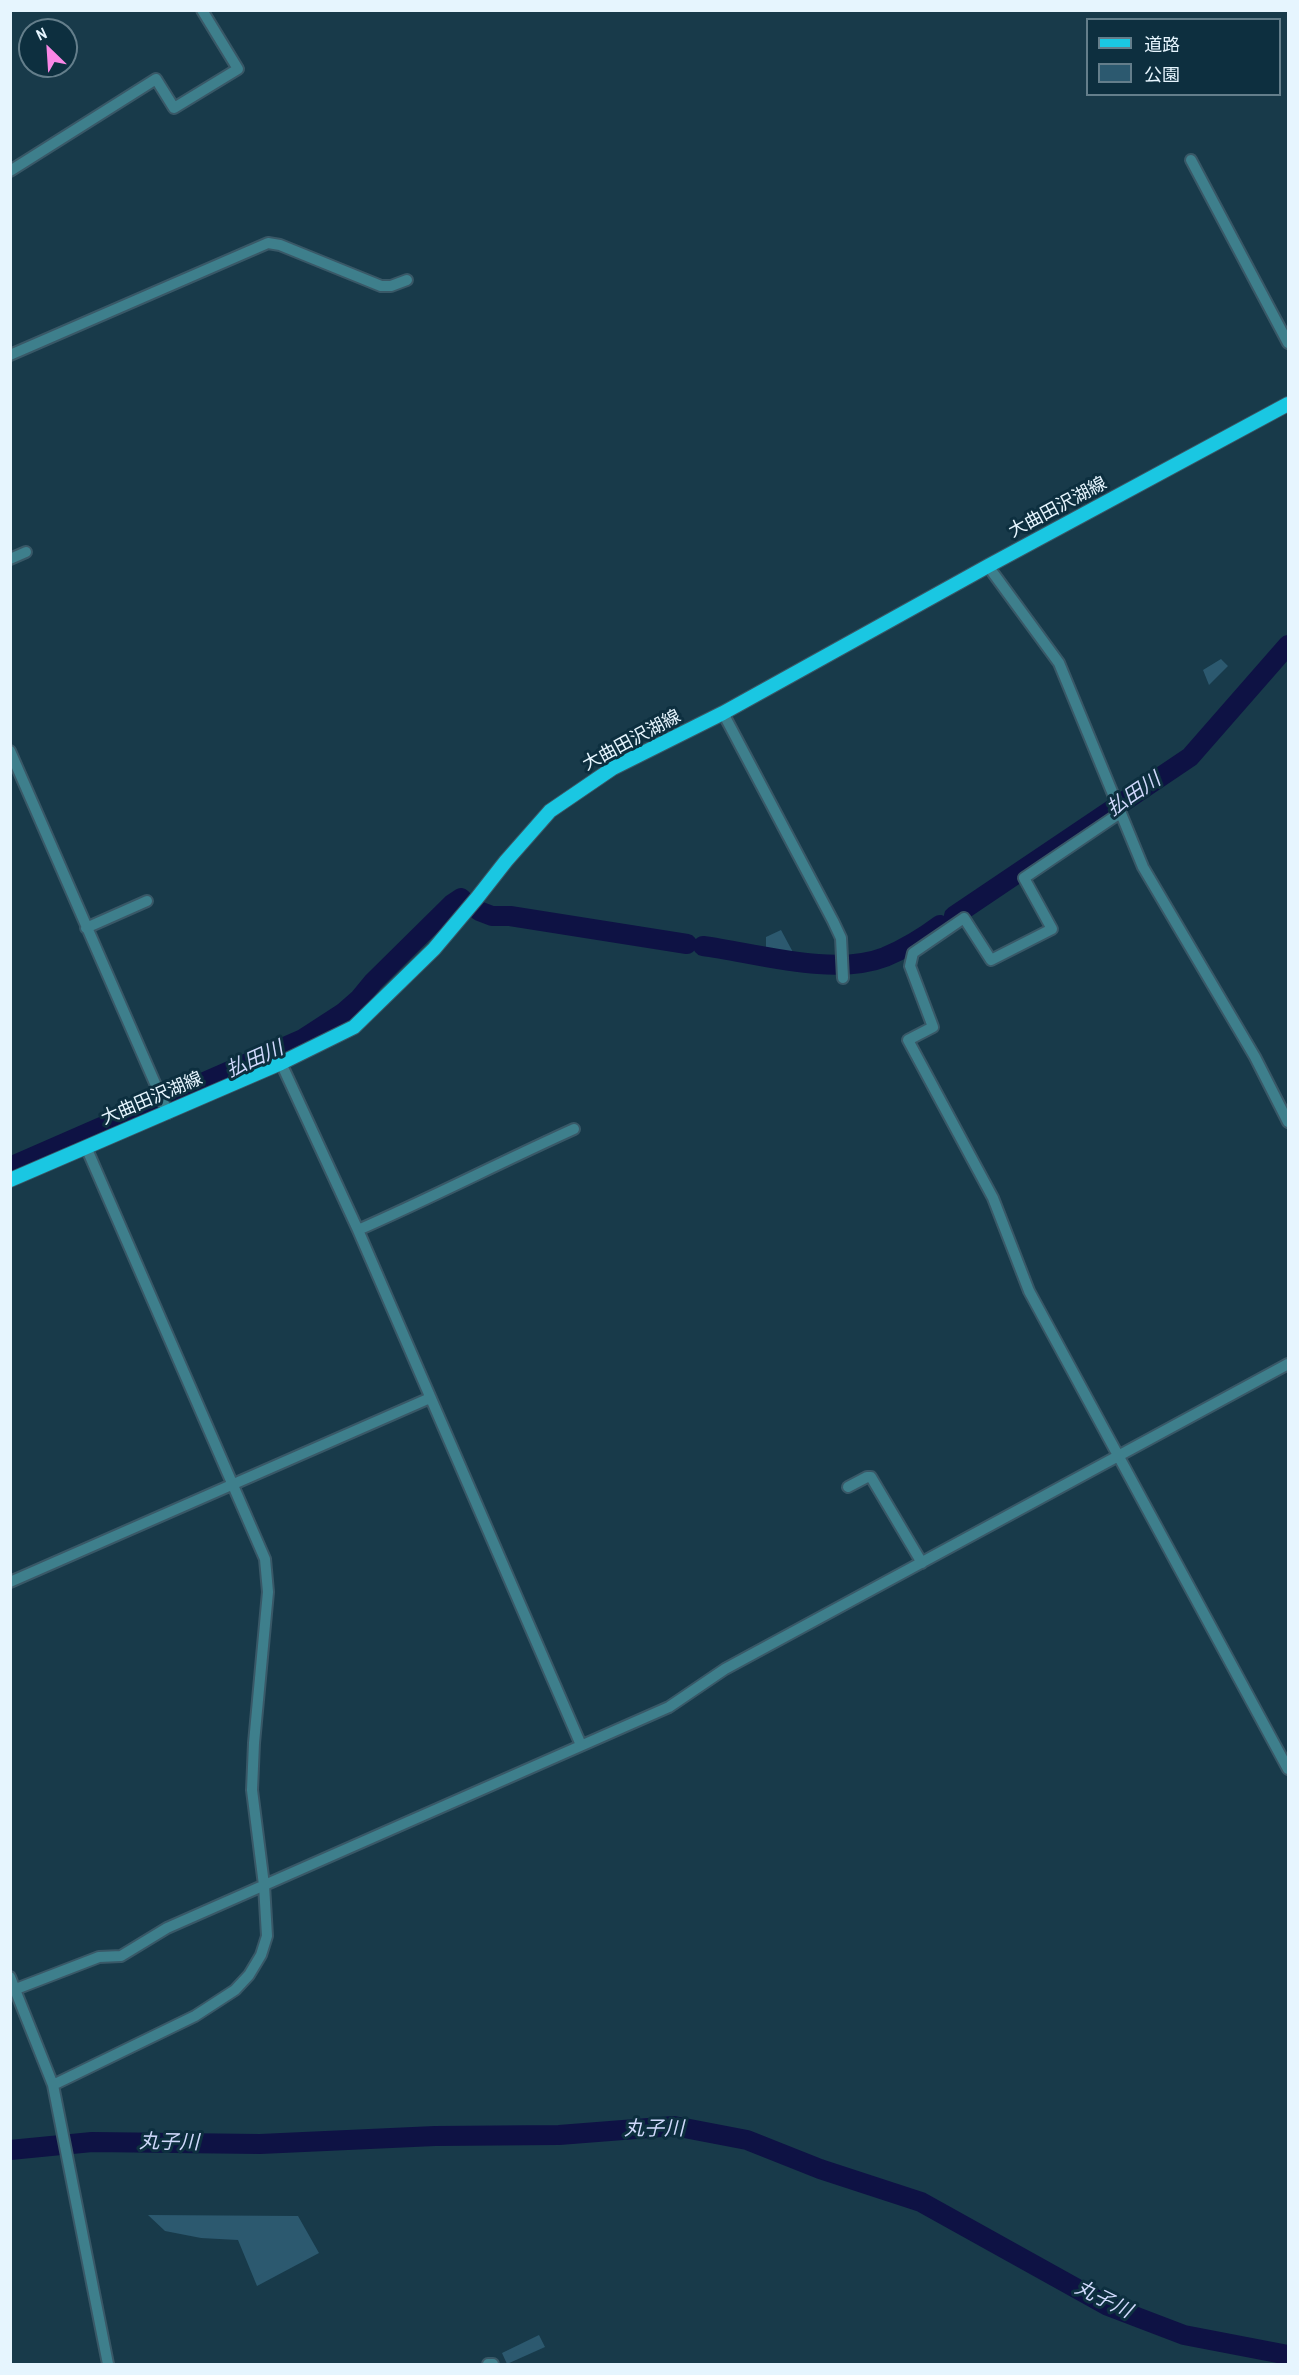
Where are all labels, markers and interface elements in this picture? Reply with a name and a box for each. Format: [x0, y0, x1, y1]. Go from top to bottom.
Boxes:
north arrow [18, 18, 78, 78]
legend [1086, 18, 1281, 96]
text: N [32, 22, 50, 45]
text: 道路 [1144, 32, 1180, 57]
text: 公園 [1144, 62, 1180, 87]
street label: 大曲田沢湖線 [1005, 473, 1111, 543]
street label: 大曲田沢湖線 [579, 706, 685, 776]
water label: 払田川 [1102, 768, 1166, 822]
water label: 払田川 [223, 1037, 287, 1083]
street label: 大曲田沢湖線 [98, 1068, 206, 1130]
water label: 丸子川 [624, 2118, 684, 2142]
water label: 丸子川 [139, 2130, 199, 2156]
water label: 丸子川 [1071, 2276, 1135, 2324]

